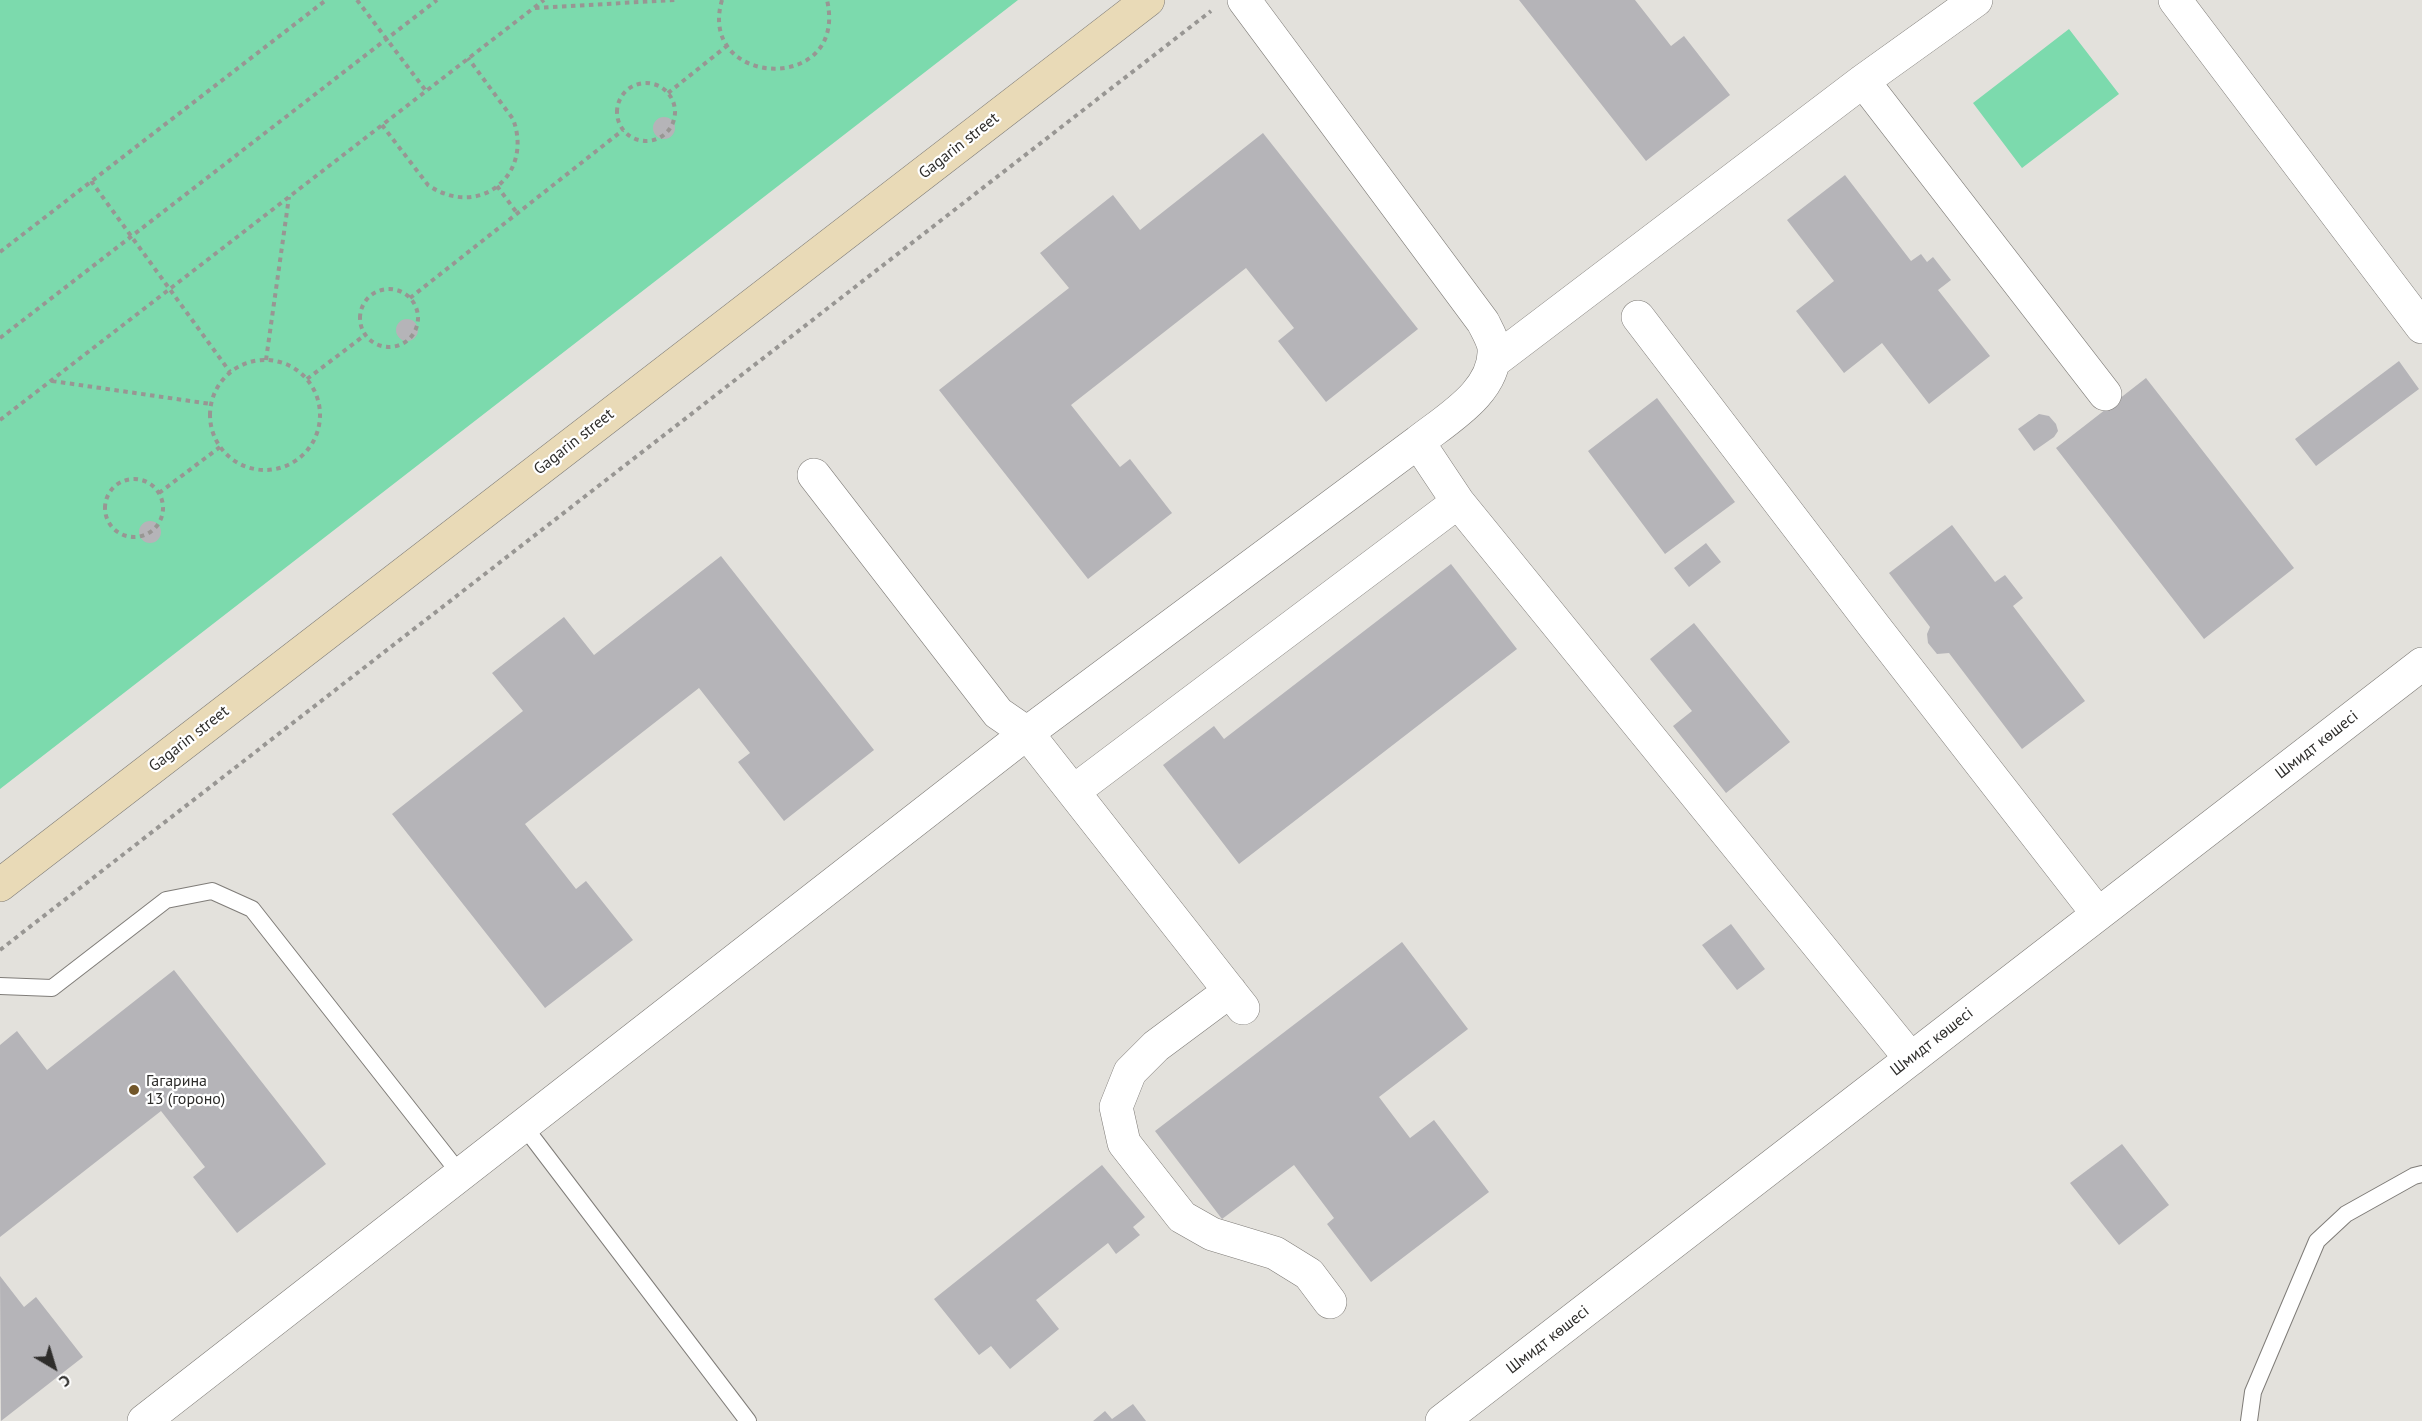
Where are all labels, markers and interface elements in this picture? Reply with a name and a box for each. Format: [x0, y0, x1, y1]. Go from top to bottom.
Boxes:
street label: Gagarin street [915, 109, 1003, 183]
street label: Gagarin street [530, 405, 618, 479]
street label: Gagarin street [145, 702, 233, 776]
street label: Шмидт көшесі [2272, 707, 2362, 783]
street label: Шмидт көшесі [1887, 1004, 1977, 1080]
place label: Гагарина 13 (гороно) [146, 1071, 225, 1109]
marker: Гагарина 13 (гороно) [127, 1083, 141, 1097]
street label: Шмидт көшесі [1503, 1302, 1593, 1378]
north arrow [24, 1337, 84, 1397]
text: С [55, 1371, 75, 1392]

